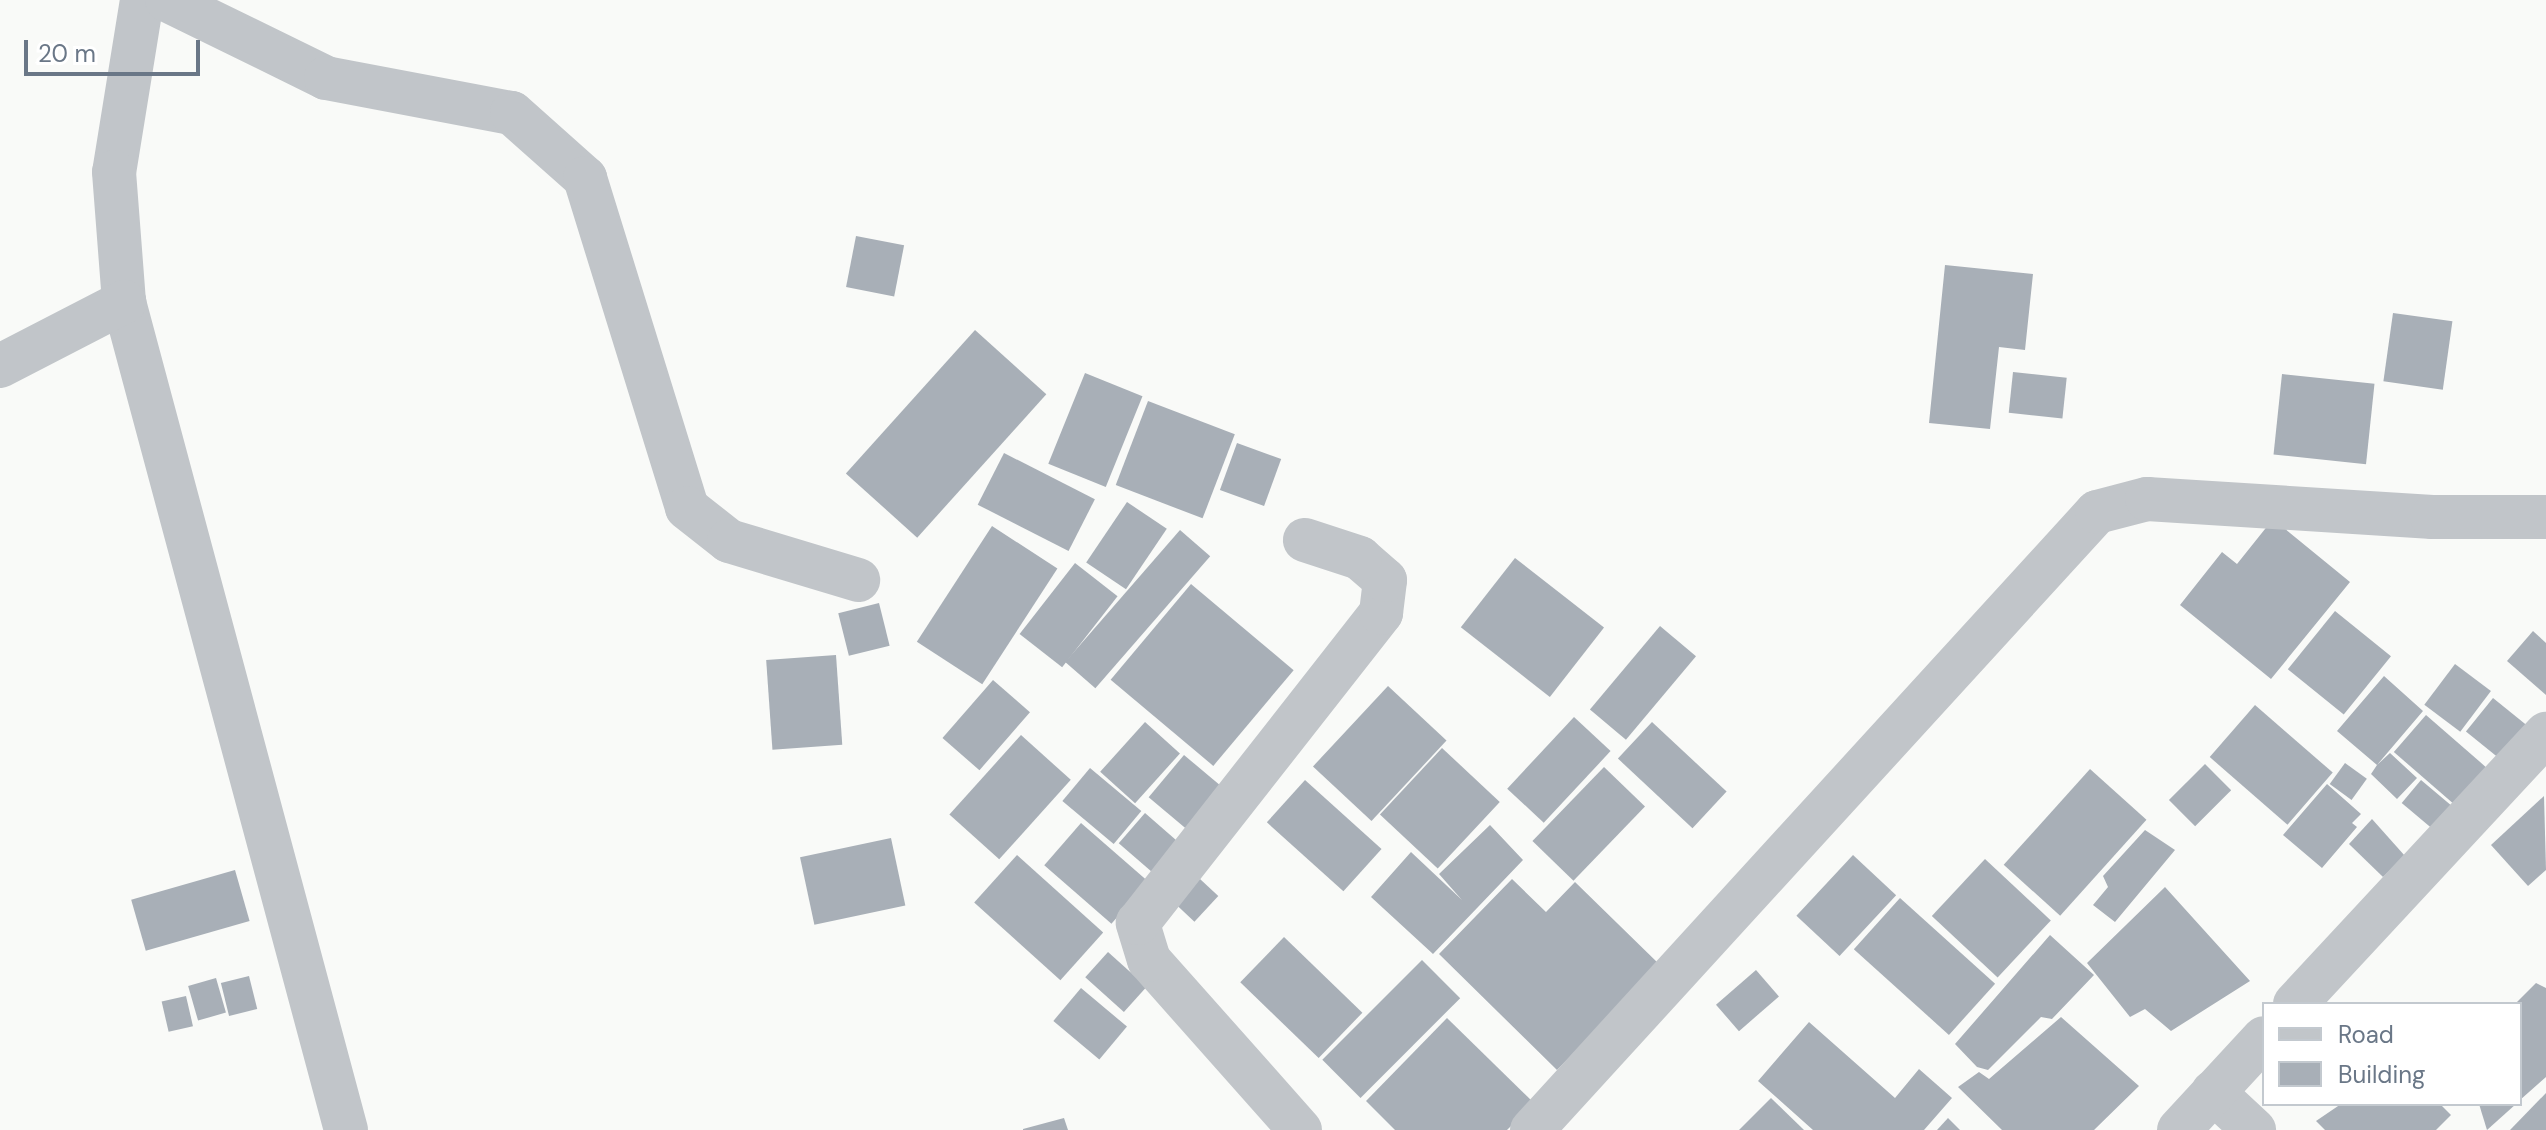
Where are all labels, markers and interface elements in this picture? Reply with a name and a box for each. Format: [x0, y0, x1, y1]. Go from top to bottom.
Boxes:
scale bar [28, 24, 204, 74]
text: 20 m [38, 38, 96, 69]
legend [2262, 1002, 2522, 1106]
text: Road [2338, 1019, 2394, 1050]
text: Building [2338, 1059, 2425, 1090]

